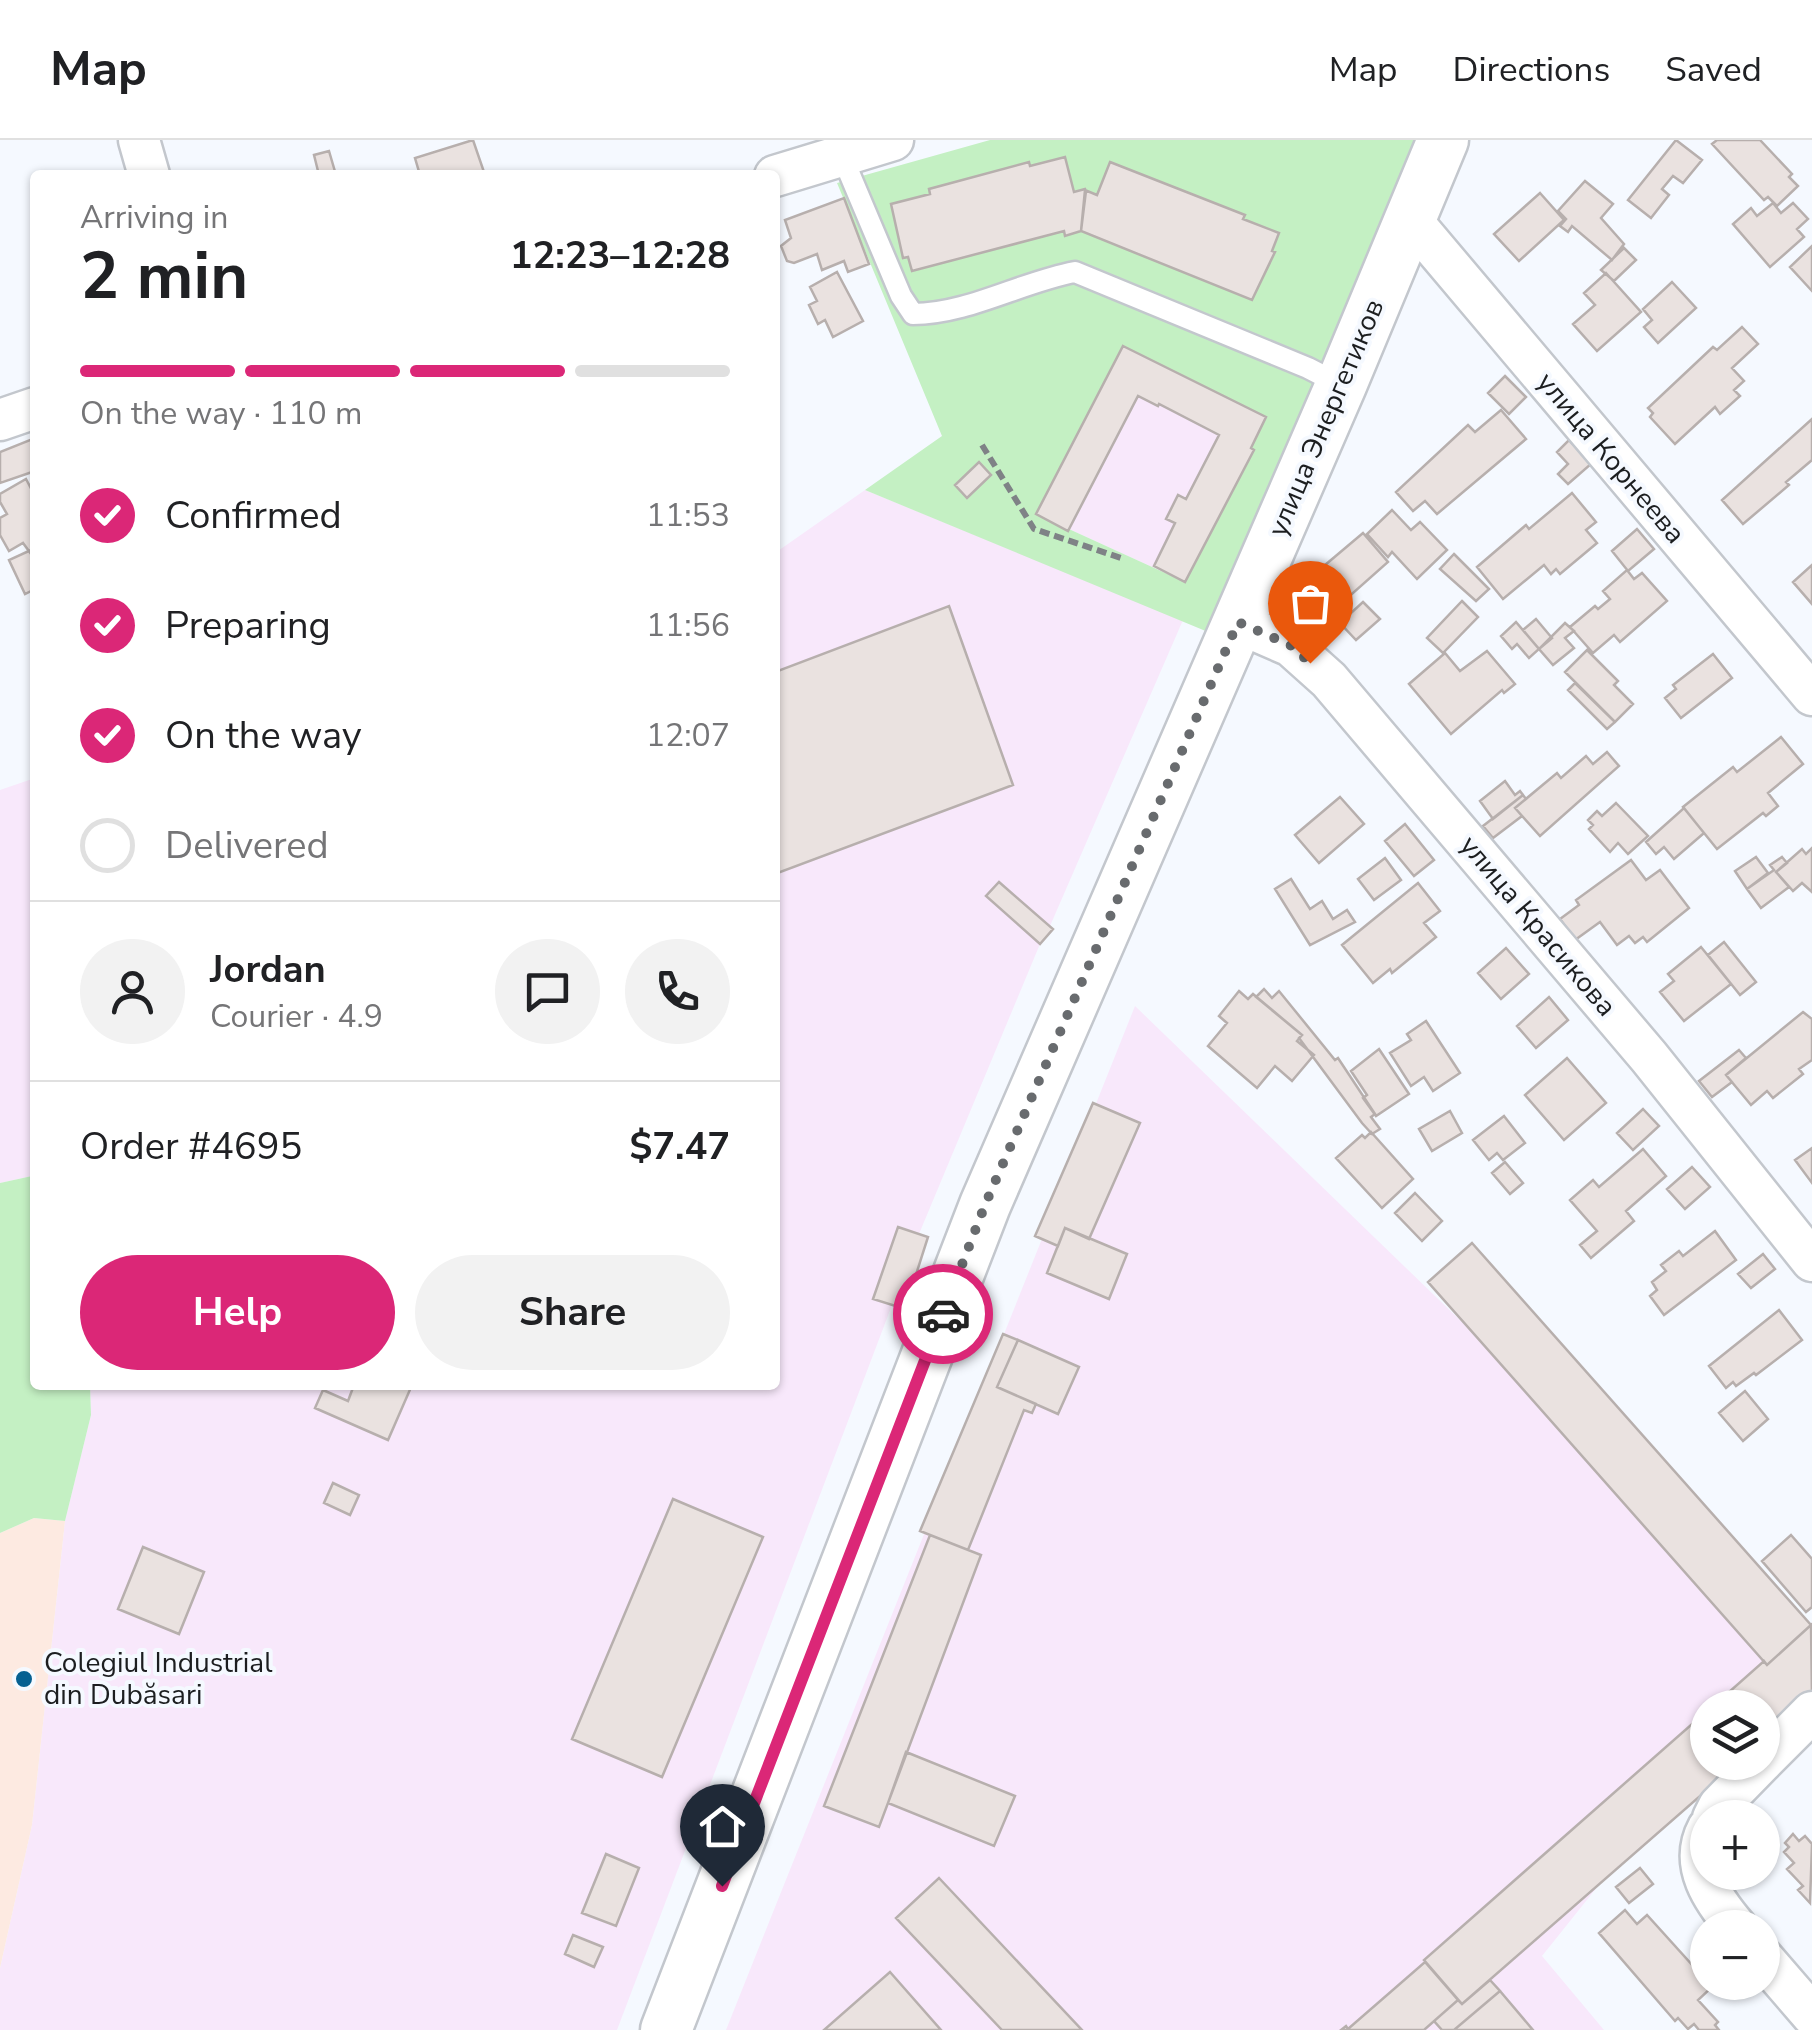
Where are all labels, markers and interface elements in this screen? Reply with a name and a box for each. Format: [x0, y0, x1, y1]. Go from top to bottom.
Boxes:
text: Map [50, 36, 147, 102]
text: Map [1329, 46, 1398, 93]
text: Directions [1453, 46, 1610, 93]
text: Saved [1665, 46, 1762, 93]
text: Arriving in [80, 196, 228, 239]
text: 12:23–12:28 [510, 230, 730, 281]
text: 2 min [80, 232, 248, 321]
street label: улица Энергетиков [1259, 293, 1393, 543]
street label: улица Корнеева [1528, 364, 1694, 552]
text: On the way · 110 m [80, 392, 362, 435]
icon: check [80, 488, 135, 543]
text: Confirmed [165, 490, 342, 541]
text: 11:53 [646, 494, 730, 537]
pin [1268, 561, 1353, 664]
icon: bag [1283, 576, 1338, 631]
icon: check [80, 598, 135, 653]
text: Preparing [165, 600, 331, 651]
text: 11:56 [646, 604, 730, 647]
icon: check [80, 708, 135, 763]
text: On the way [165, 710, 361, 761]
text: 12:07 [646, 714, 730, 757]
text: Delivered [165, 820, 329, 871]
street label: улица Красикова [1451, 827, 1625, 1025]
button: person [80, 939, 185, 1044]
button: chat [495, 939, 600, 1044]
button: phone [625, 939, 730, 1044]
text: Jordan [210, 944, 326, 995]
text: Courier · 4.9 [210, 995, 383, 1038]
text: Order #4695 [80, 1121, 302, 1172]
text: $7.47 [629, 1121, 730, 1172]
button: Help [80, 1255, 395, 1370]
button: Share [415, 1255, 730, 1370]
courier [893, 1264, 993, 1364]
icon: car [916, 1287, 971, 1342]
place label: Colegiul Industrial din Dubăsari [44, 1644, 273, 1714]
marker: Colegiul Industrial din Dubăsari [13, 1668, 35, 1690]
map controls [1690, 1690, 1780, 2000]
button: layers [1690, 1690, 1780, 1780]
pin [680, 1784, 765, 1887]
icon: home [695, 1799, 750, 1854]
button: + [1690, 1800, 1780, 1890]
button: − [1690, 1910, 1780, 2000]

